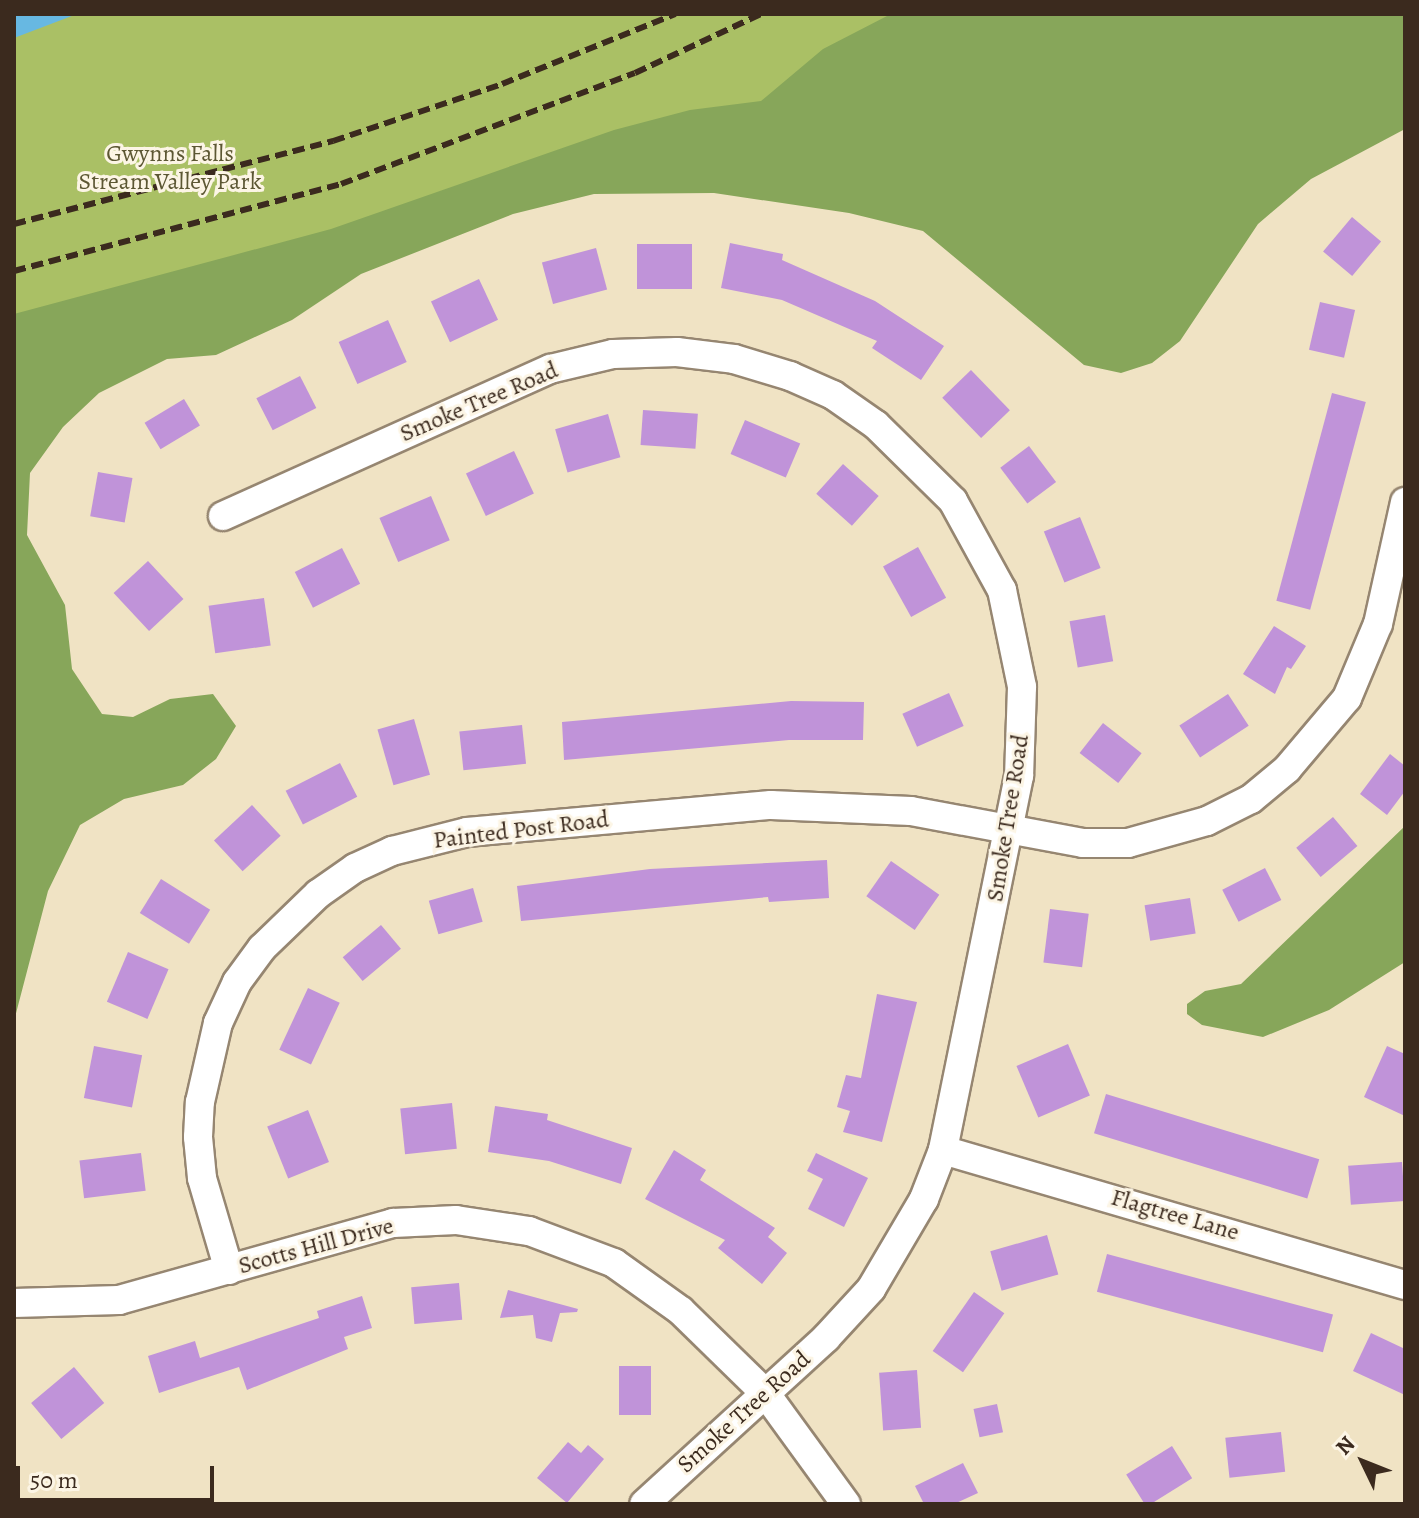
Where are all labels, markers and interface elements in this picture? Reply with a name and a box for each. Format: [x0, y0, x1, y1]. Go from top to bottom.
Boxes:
park label: Gwynns Falls Stream Valley Park [78, 140, 262, 196]
street label: Smoke Tree Road [396, 356, 562, 448]
street label: Smoke Tree Road [981, 732, 1035, 904]
street label: Painted Post Road [432, 805, 610, 855]
street label: Flagtree Lane [1108, 1183, 1242, 1247]
street label: Scotts Hill Drive [235, 1211, 397, 1281]
street label: Smoke Tree Road [672, 1345, 816, 1479]
north arrow [1323, 1422, 1403, 1502]
text: N [1329, 1430, 1362, 1462]
scale bar [20, 1450, 218, 1500]
text: 50 m [30, 1464, 78, 1496]

